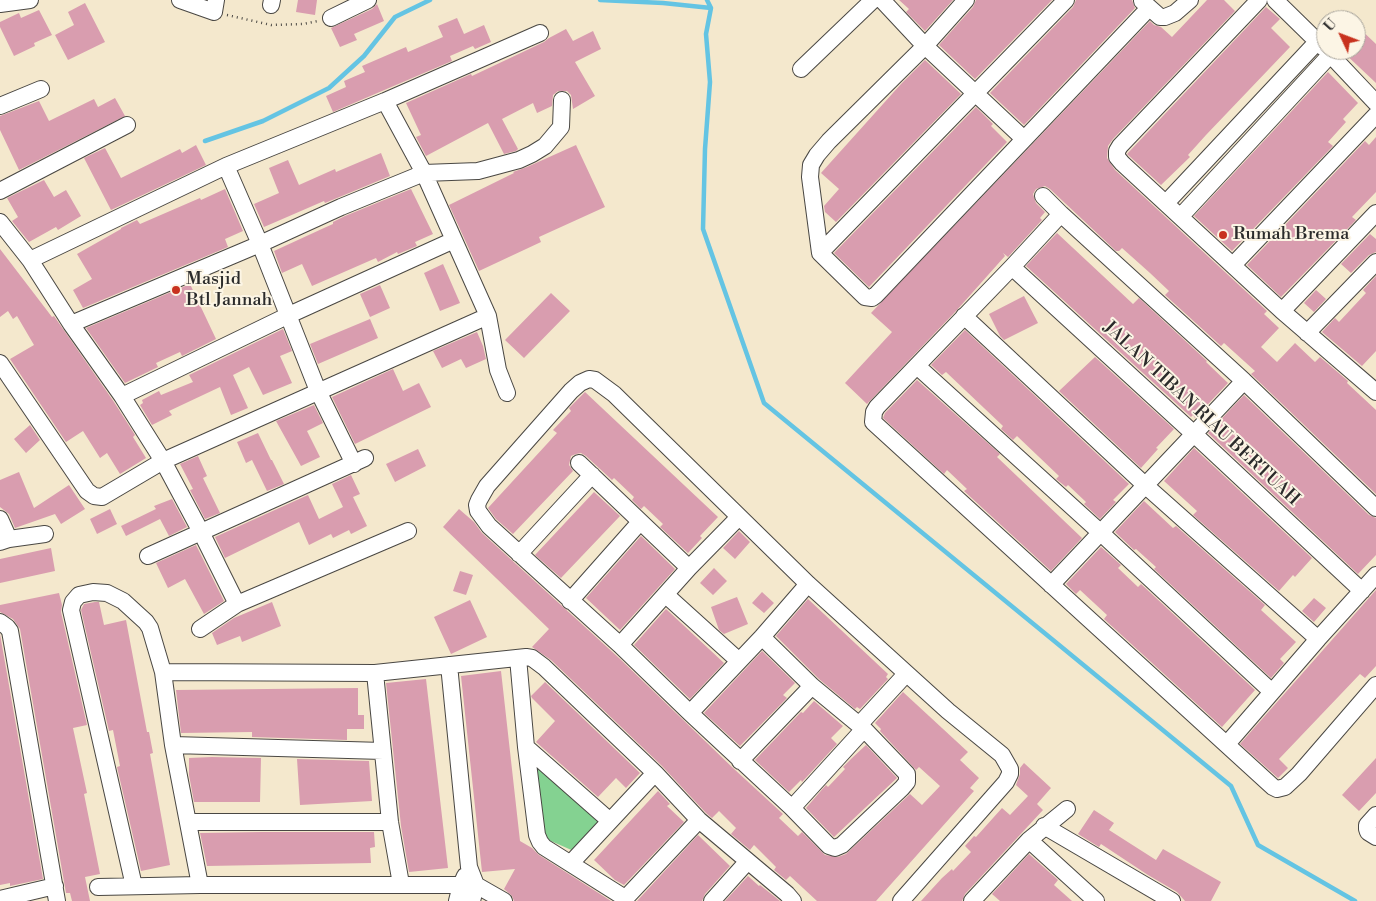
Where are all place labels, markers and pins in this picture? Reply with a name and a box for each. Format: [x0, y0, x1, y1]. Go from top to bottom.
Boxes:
place label: Rumah Brema [1233, 224, 1349, 246]
marker: Rumah Brema [1217, 229, 1229, 241]
place label: Masjid Btl Jannah [186, 269, 272, 312]
marker: Masjid Btl Jannah [170, 284, 182, 296]

